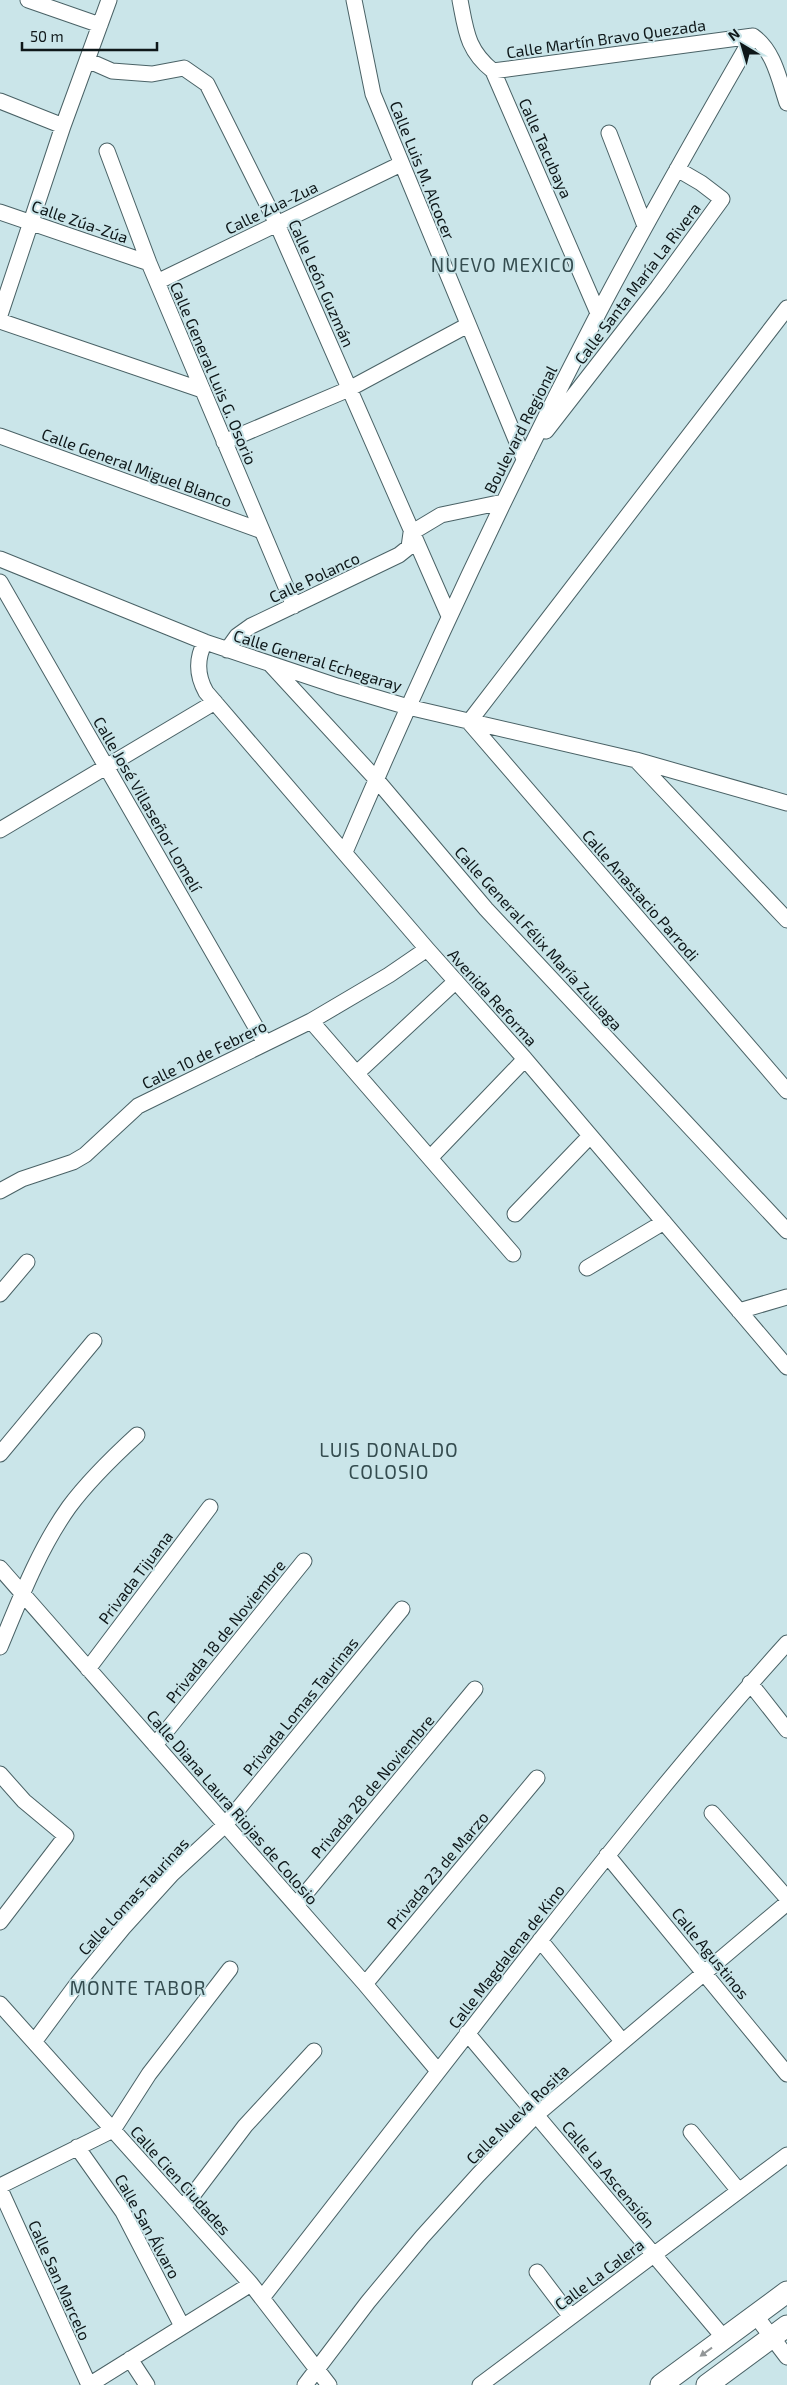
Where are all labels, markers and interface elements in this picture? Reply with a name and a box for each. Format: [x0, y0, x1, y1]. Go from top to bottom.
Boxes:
street label: Calle Martín Bravo Quezada [505, 15, 707, 62]
scale bar [22, 20, 158, 52]
north arrow [717, 20, 767, 70]
text: N [724, 25, 743, 44]
text: 50 m [30, 27, 64, 45]
street label: Calle Tacubaya [515, 95, 577, 201]
street label: Calle Luis M. Alcocer [387, 98, 460, 243]
street label: Calle Zua-Zua [222, 176, 320, 238]
street label: Calle Zúa-Zúa [29, 196, 131, 246]
street label: Calle Santa María La Rivera [570, 199, 704, 367]
street label: Calle León Guzmán [285, 216, 359, 350]
district label: NUEVO MEXICO [431, 253, 575, 276]
street label: Calle General Luis G. Osorio [167, 279, 261, 467]
street label: Boulevard Regional [480, 362, 561, 496]
street label: Calle General Miguel Blanco [39, 424, 235, 510]
street label: Calle Polanco [266, 548, 362, 606]
street label: Calle General Echegaray [231, 625, 405, 695]
street label: Calle José Villaseñor Lomelí [90, 713, 206, 896]
street label: Calle Anastacio Parrodi [579, 825, 703, 965]
street label: Calle General Félix María Zuluaga [451, 842, 627, 1034]
street label: Avenida Reforma [444, 945, 542, 1049]
street label: Calle 10 de Febrero [138, 1016, 270, 1092]
district label: LUIS DONALDO COLOSIO [319, 1438, 459, 1483]
street label: Privada Tijuana [94, 1527, 177, 1628]
street label: Privada 18 de Noviembre [161, 1556, 289, 1706]
street label: Privada Lomas Taurinas [238, 1633, 362, 1779]
street label: Calle Diana Laura Riojas de Colosio [143, 1706, 323, 1909]
street label: Privada 28 de Noviembre [306, 1710, 438, 1862]
street label: Privada 23 de Marzo [382, 1807, 492, 1933]
street label: Calle Lomas Taurinas [74, 1833, 192, 1959]
street label: Calle Magdalena de Kino [444, 1880, 568, 2032]
street label: Calle Agustinos [668, 1904, 754, 2002]
district label: MONTE TABOR [69, 1976, 207, 1999]
street label: Calle Nueva Rosita [462, 2060, 572, 2168]
street label: Calle La Ascensión [559, 2117, 659, 2231]
street label: Calle Cien Ciudades [127, 2122, 235, 2238]
street label: Calle San Álvaro [111, 2170, 185, 2282]
street label: Calle San Marcelo [25, 2217, 95, 2343]
street label: Calle La Calera [551, 2234, 647, 2314]
one-way arrow [699, 2347, 712, 2357]

